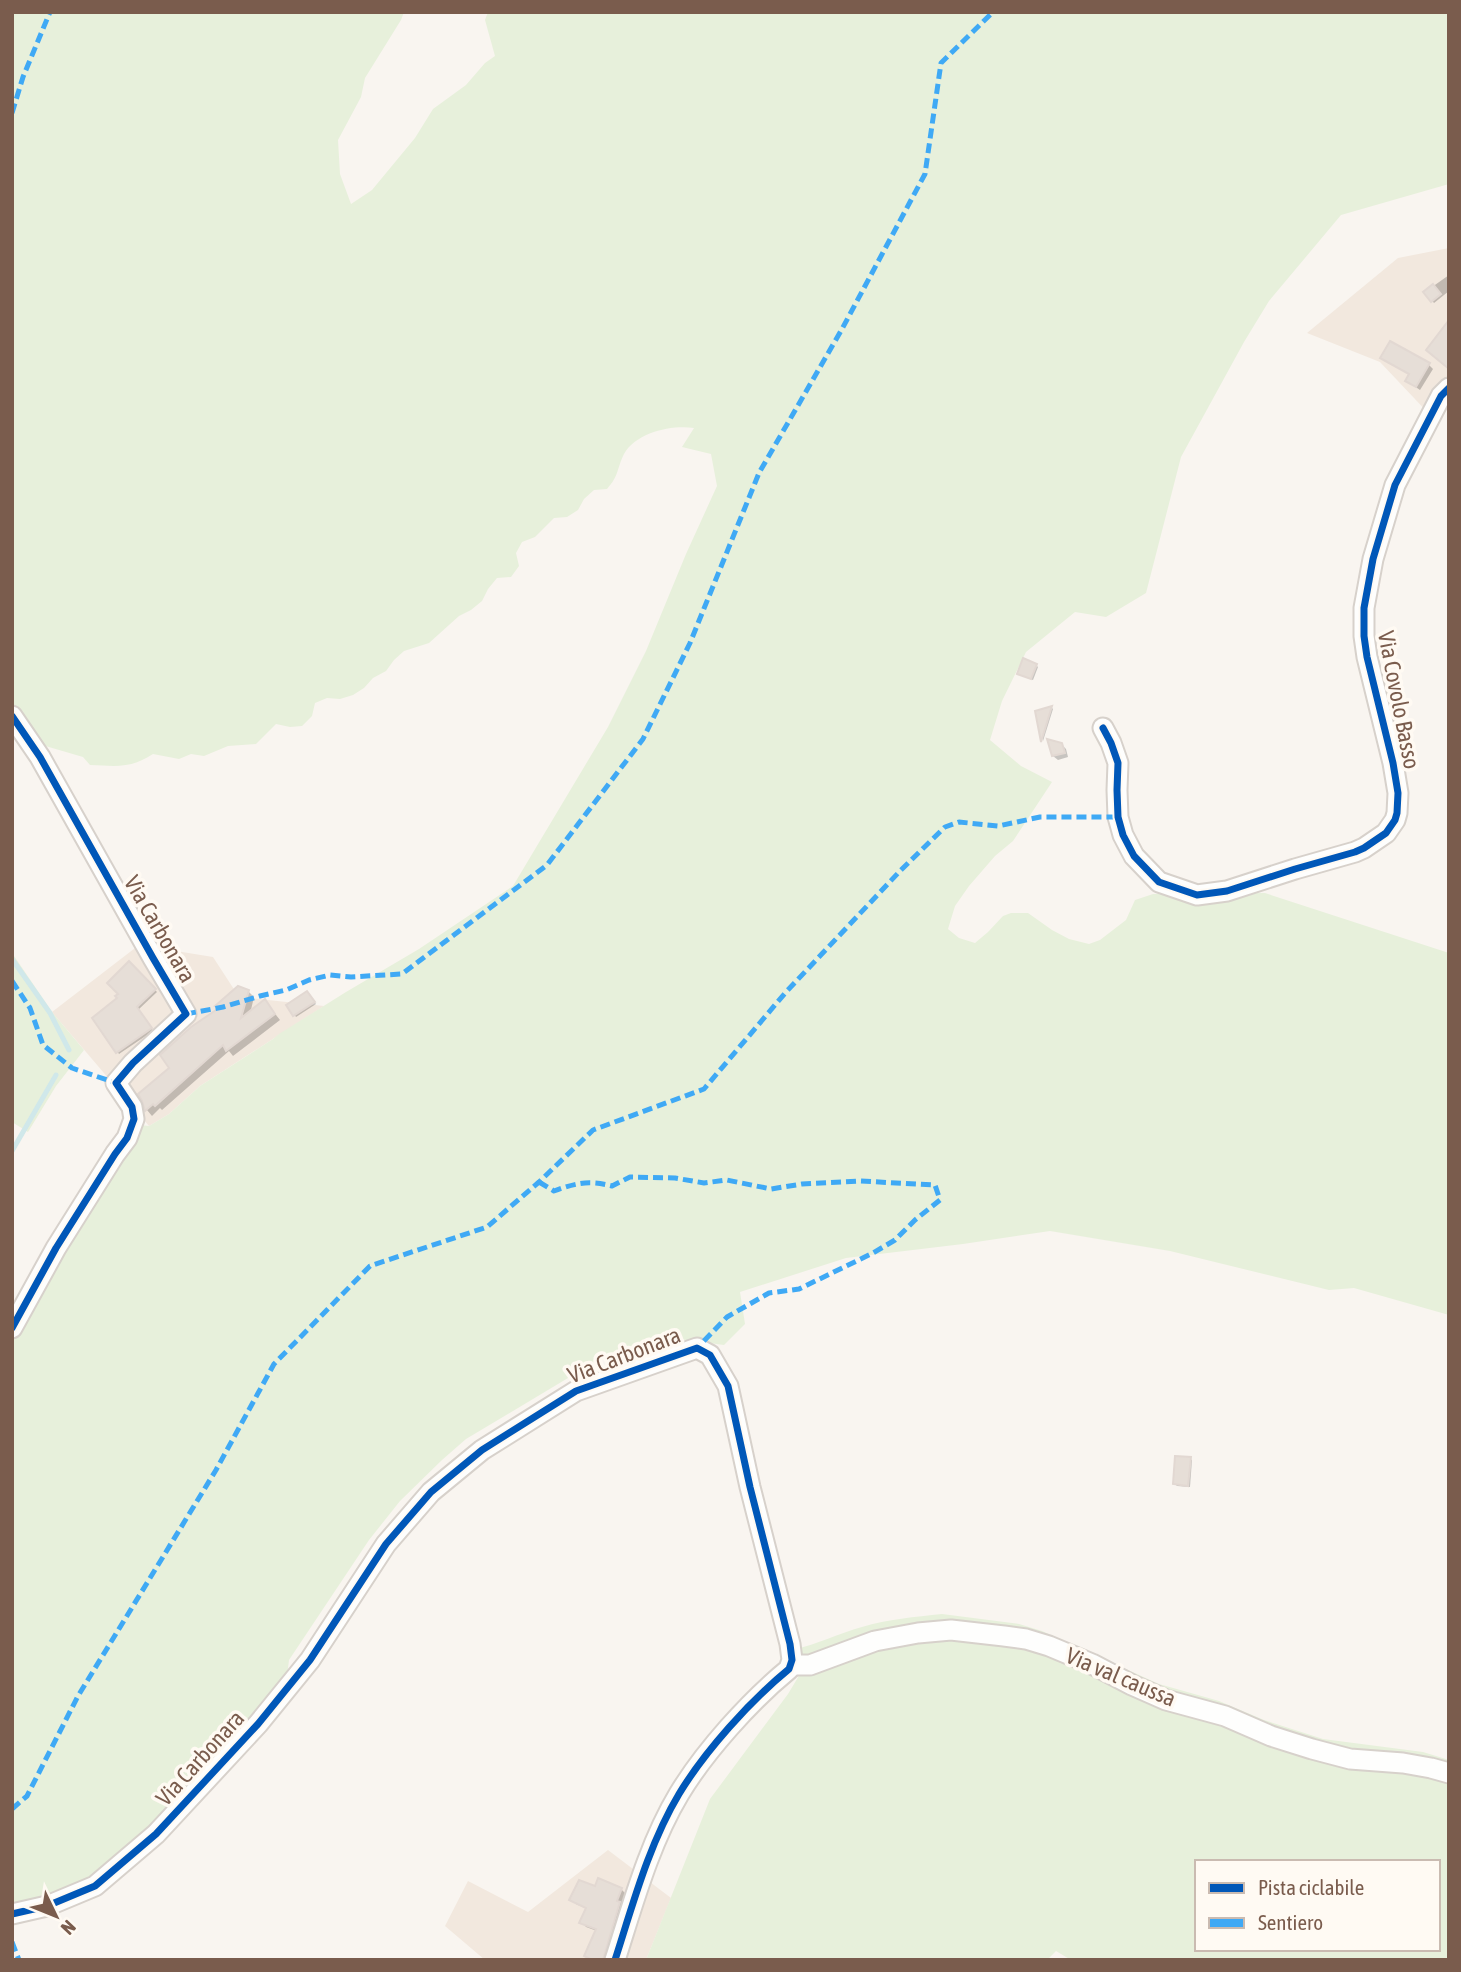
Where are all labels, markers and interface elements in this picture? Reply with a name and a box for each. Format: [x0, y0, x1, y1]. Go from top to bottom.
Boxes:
street label: Via Covolo Basso [1373, 629, 1425, 771]
street label: Via Carbonara [119, 871, 201, 987]
street label: Via Carbonara [564, 1322, 684, 1388]
street label: Via val caussa [1062, 1642, 1180, 1712]
street label: Via Carbonara [151, 1705, 249, 1811]
legend [1195, 1860, 1440, 1951]
text: Pista ciclabile [1258, 1875, 1364, 1899]
north arrow [21, 1881, 91, 1951]
text: Sentiero [1258, 1910, 1323, 1934]
text: N [57, 1916, 80, 1939]

